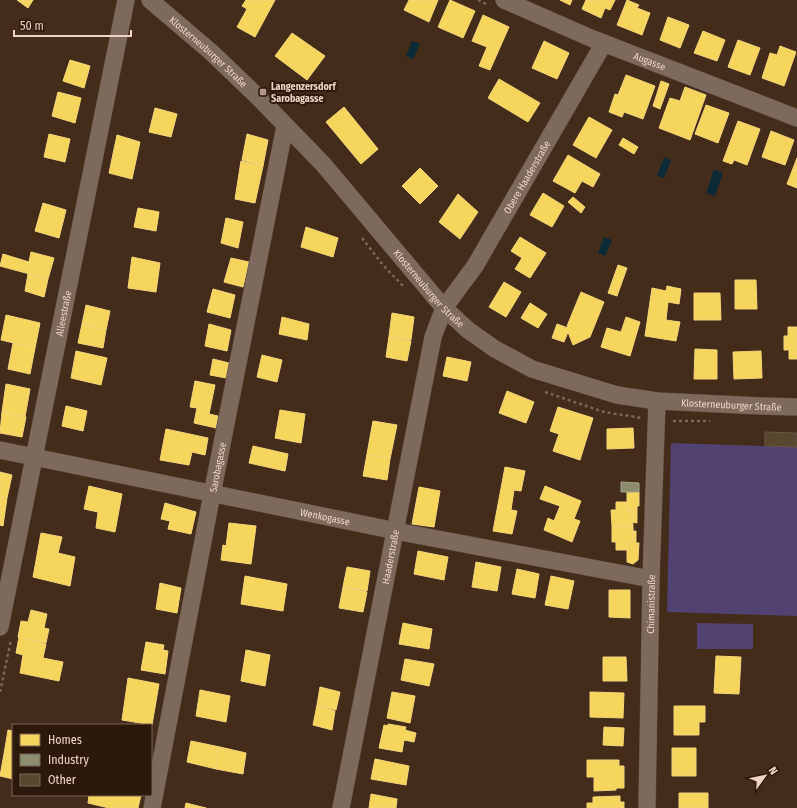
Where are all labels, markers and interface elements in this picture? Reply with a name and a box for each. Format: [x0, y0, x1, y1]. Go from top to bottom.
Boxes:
scale bar [14, 12, 131, 38]
street label: Klosterneuburger Straße [167, 14, 249, 90]
text: 50 m [20, 19, 44, 33]
street label: Augasse [632, 50, 667, 74]
place label: Langenzersdorf Sarobagasse [271, 81, 336, 105]
marker: Langenzersdorf Sarobagasse [258, 87, 268, 97]
street label: Obere Haaderstraße [502, 139, 553, 216]
street label: Klosterneuburger Straße [390, 247, 466, 330]
street label: Alleestraße [54, 290, 74, 337]
street label: Klosterneuburger Straße [681, 397, 782, 414]
street label: Sarobagasse [207, 441, 229, 494]
street label: Wenkogasse [299, 507, 351, 528]
street label: Haaderstraße [380, 529, 402, 585]
street label: Chimanistraße [645, 574, 658, 634]
legend [12, 724, 152, 796]
text: Homes [48, 733, 82, 747]
text: Industry [48, 753, 89, 767]
north arrow [745, 756, 785, 796]
text: N [766, 765, 780, 777]
text: Other [48, 773, 77, 787]

